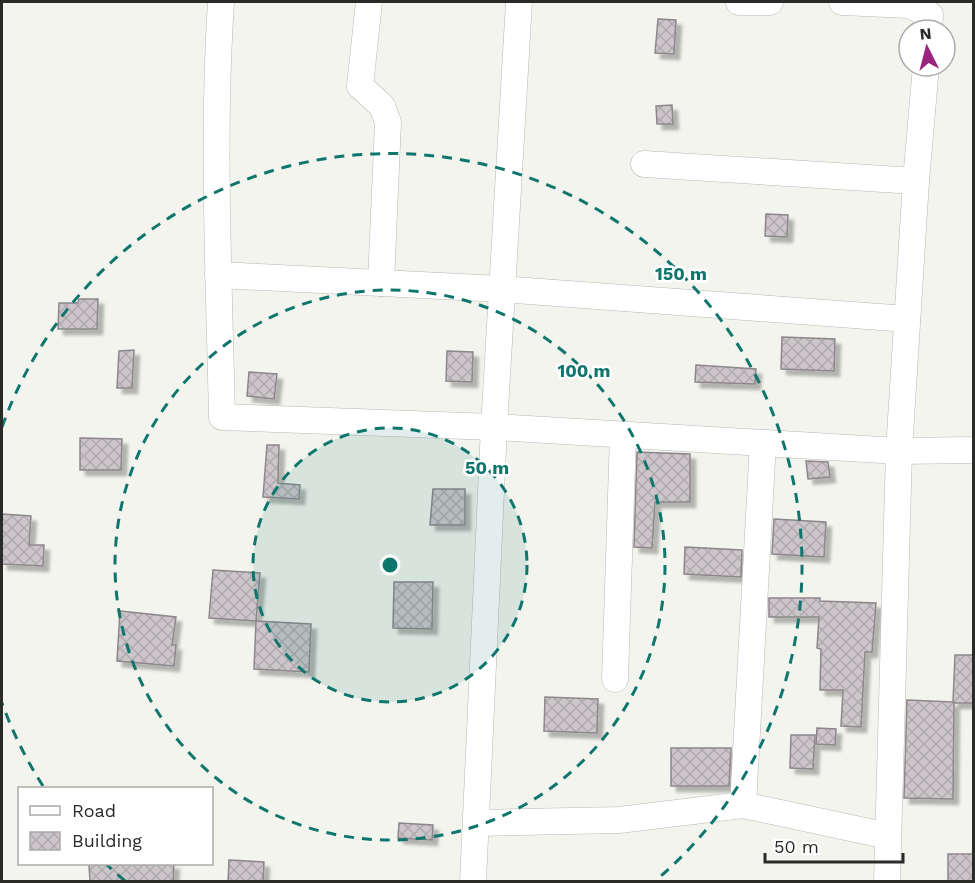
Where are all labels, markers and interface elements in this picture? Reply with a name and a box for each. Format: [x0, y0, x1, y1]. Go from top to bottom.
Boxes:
north arrow [897, 18, 957, 78]
text: N [919, 24, 932, 44]
text: 150 m [655, 263, 707, 284]
text: 100 m [557, 360, 611, 381]
text: 50 m [465, 457, 509, 478]
centre of rings [380, 555, 400, 575]
legend [18, 787, 213, 865]
text: Road [72, 800, 116, 821]
scale bar [765, 826, 903, 864]
text: Building [72, 830, 142, 851]
text: 50 m [774, 836, 819, 857]

